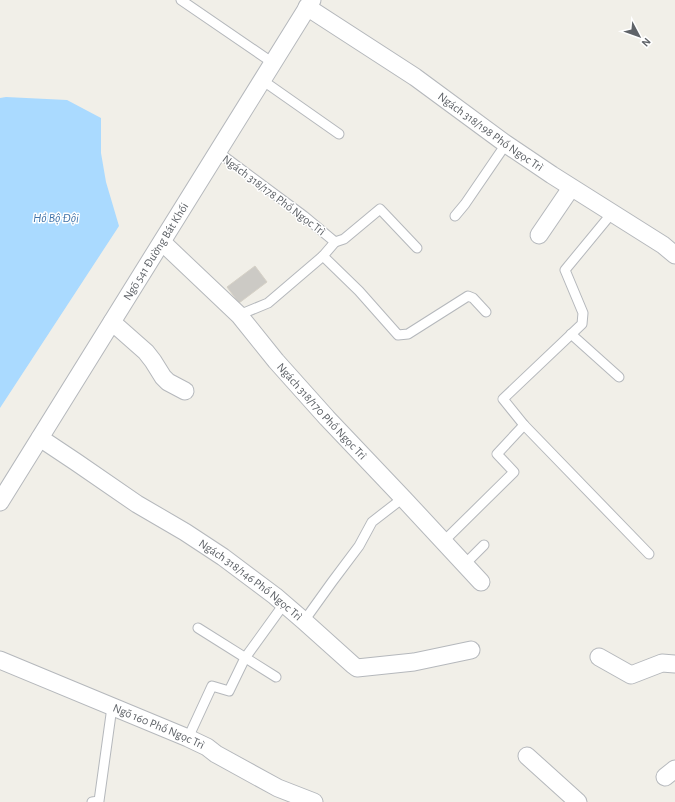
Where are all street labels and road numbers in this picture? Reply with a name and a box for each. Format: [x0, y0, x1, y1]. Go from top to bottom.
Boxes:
street label: Ngách 318/198 Phố Ngọc Trì [436, 90, 545, 173]
street label: Ngách 318/178 Phố Ngọc Trì [220, 152, 328, 238]
street label: Ngõ 541 Đường Bát Khối [121, 201, 190, 302]
street label: Ngách 318/170 Phố Ngọc Trì [275, 360, 369, 462]
street label: Ngách 318/146 Phố Ngọc Trì [197, 537, 305, 623]
street label: Ngõ 160 Phố Ngọc Trì [111, 702, 207, 751]

